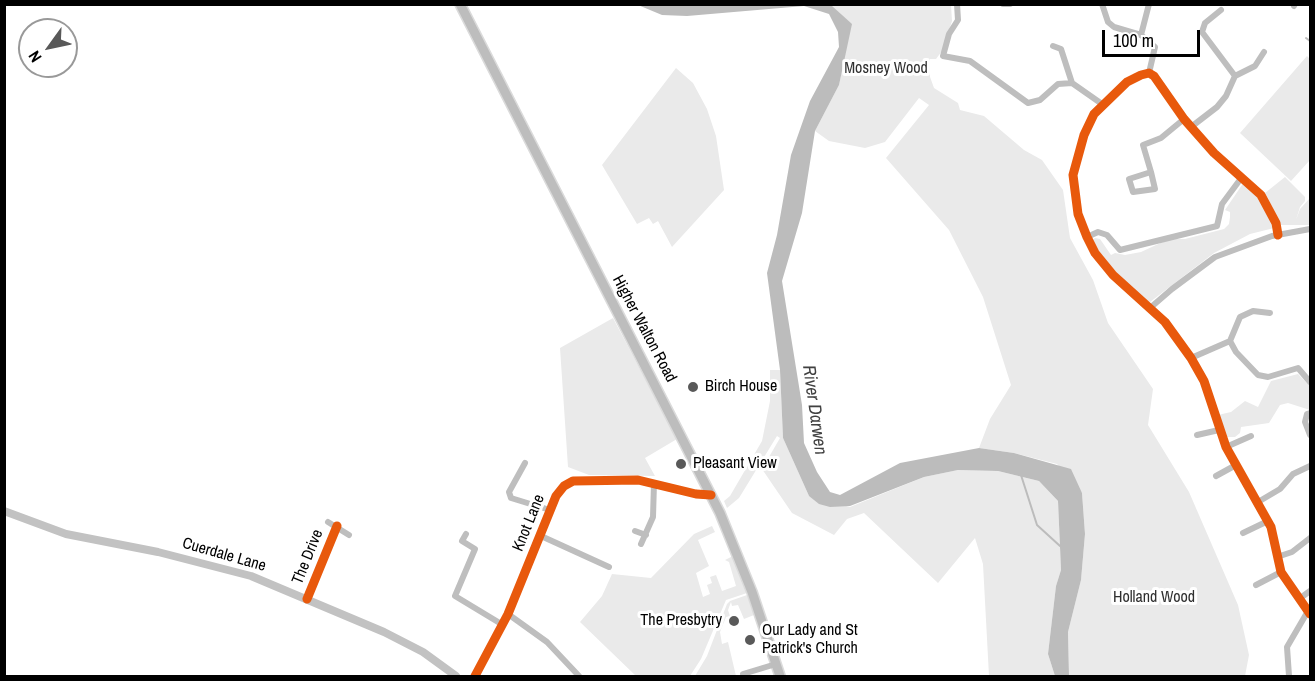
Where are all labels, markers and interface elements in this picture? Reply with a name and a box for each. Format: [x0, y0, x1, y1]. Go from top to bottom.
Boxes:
north arrow [18, 18, 78, 78]
scale bar [1105, 18, 1202, 56]
text: 100 m [1113, 28, 1154, 53]
text: N [23, 47, 46, 67]
park label: Mosney Wood [844, 59, 928, 79]
street label: Higher Walton Road [608, 272, 680, 386]
water label: River Darwen [797, 364, 831, 456]
place label: Birch House [705, 377, 777, 397]
marker: Birch House [686, 380, 700, 394]
place label: Pleasant View [693, 454, 777, 474]
marker: Pleasant View [674, 457, 688, 471]
street label: Knot Lane [509, 492, 549, 554]
street label: The Drive [288, 527, 328, 587]
street label: Cuerdale Lane [180, 534, 268, 576]
park label: Holland Wood [1113, 588, 1195, 608]
place label: The Presbytry [640, 611, 722, 631]
marker: The Presbytry [727, 614, 741, 628]
place label: Our Lady and St Patrick's Church [762, 621, 858, 659]
marker: Our Lady and St Patrick's Church [743, 633, 757, 647]

